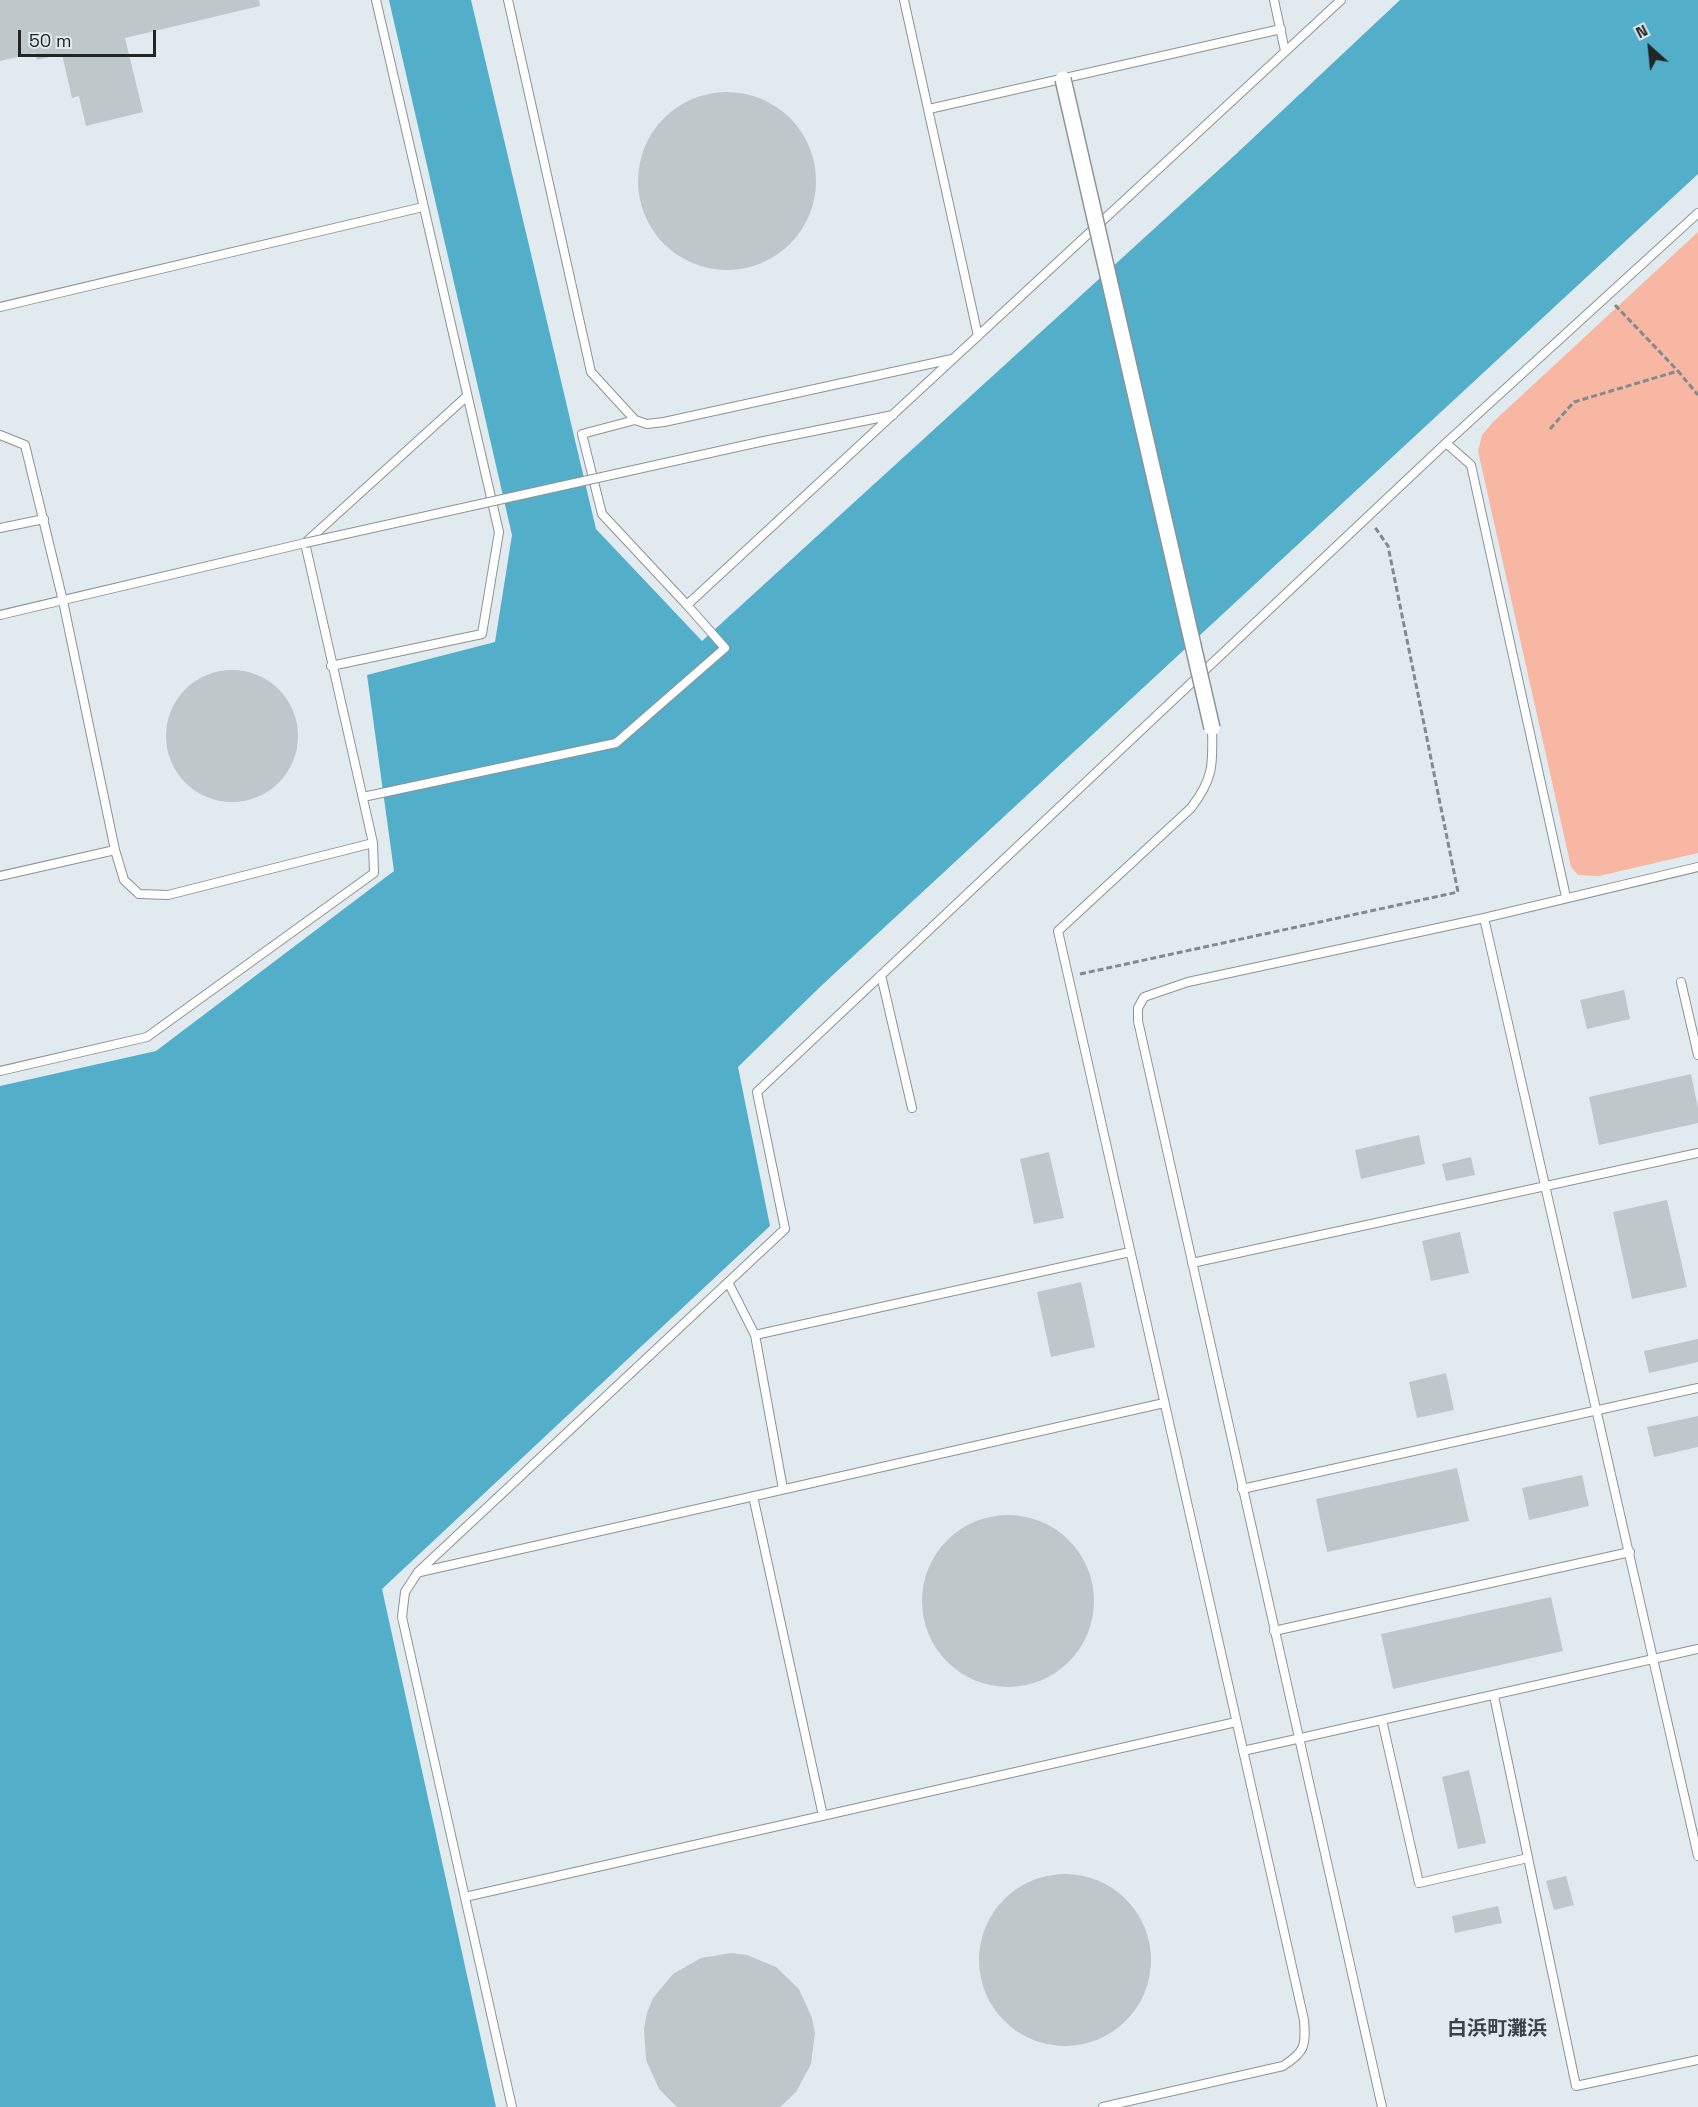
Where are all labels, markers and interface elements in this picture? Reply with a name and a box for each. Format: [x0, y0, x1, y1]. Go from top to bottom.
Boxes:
scale bar [21, 18, 159, 56]
north arrow [1620, 18, 1680, 78]
text: N [1632, 20, 1651, 43]
text: 50 m [29, 29, 71, 52]
district label: 白浜町灘浜 [1447, 2018, 1547, 2042]

